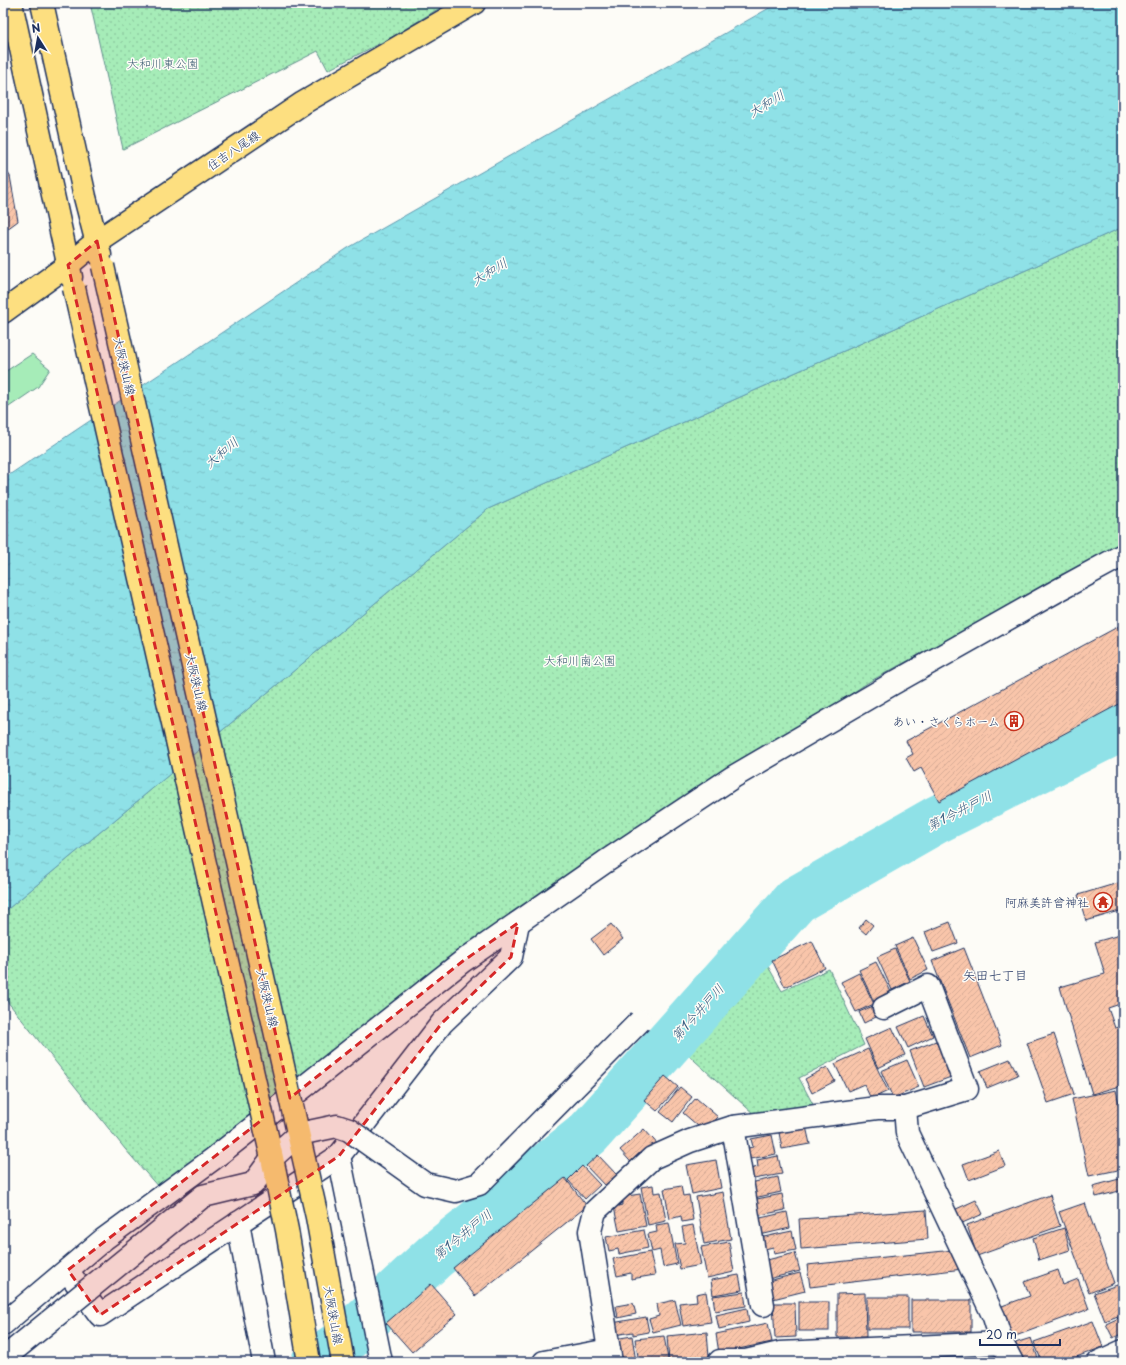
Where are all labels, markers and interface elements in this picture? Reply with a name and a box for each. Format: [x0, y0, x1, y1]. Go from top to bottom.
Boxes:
north arrow [18, 18, 58, 58]
text: N [30, 18, 42, 37]
park label: 大和川東公園 [127, 54, 199, 72]
water label: 大和川 [744, 85, 788, 121]
street label: 住吉八尾線 [203, 126, 263, 174]
water label: 大和川 [467, 253, 511, 289]
street label: 大阪狭山線 [109, 335, 141, 397]
water label: 大和川 [200, 432, 242, 472]
street label: 大阪狭山線 [181, 651, 213, 713]
park label: 大和川南公園 [544, 651, 616, 669]
building icon: あい・さくらホーム [1003, 710, 1025, 732]
place label: あい・さくらホーム [892, 712, 1000, 730]
water label: 第1今井戸川 [923, 785, 995, 835]
temple icon: 阿麻美許曾神社 [1092, 891, 1114, 913]
place label: 阿麻美許曾神社 [1005, 893, 1089, 911]
district label: 矢田七丁目 [962, 965, 1028, 984]
street label: 大阪狭山線 [252, 967, 284, 1029]
water label: 第1今井戸川 [666, 979, 728, 1045]
water label: 第1今井戸川 [428, 1204, 496, 1264]
street label: 大阪狭山線 [320, 1284, 348, 1346]
scale bar [980, 1321, 1060, 1347]
text: 20 m [986, 1325, 1017, 1343]

